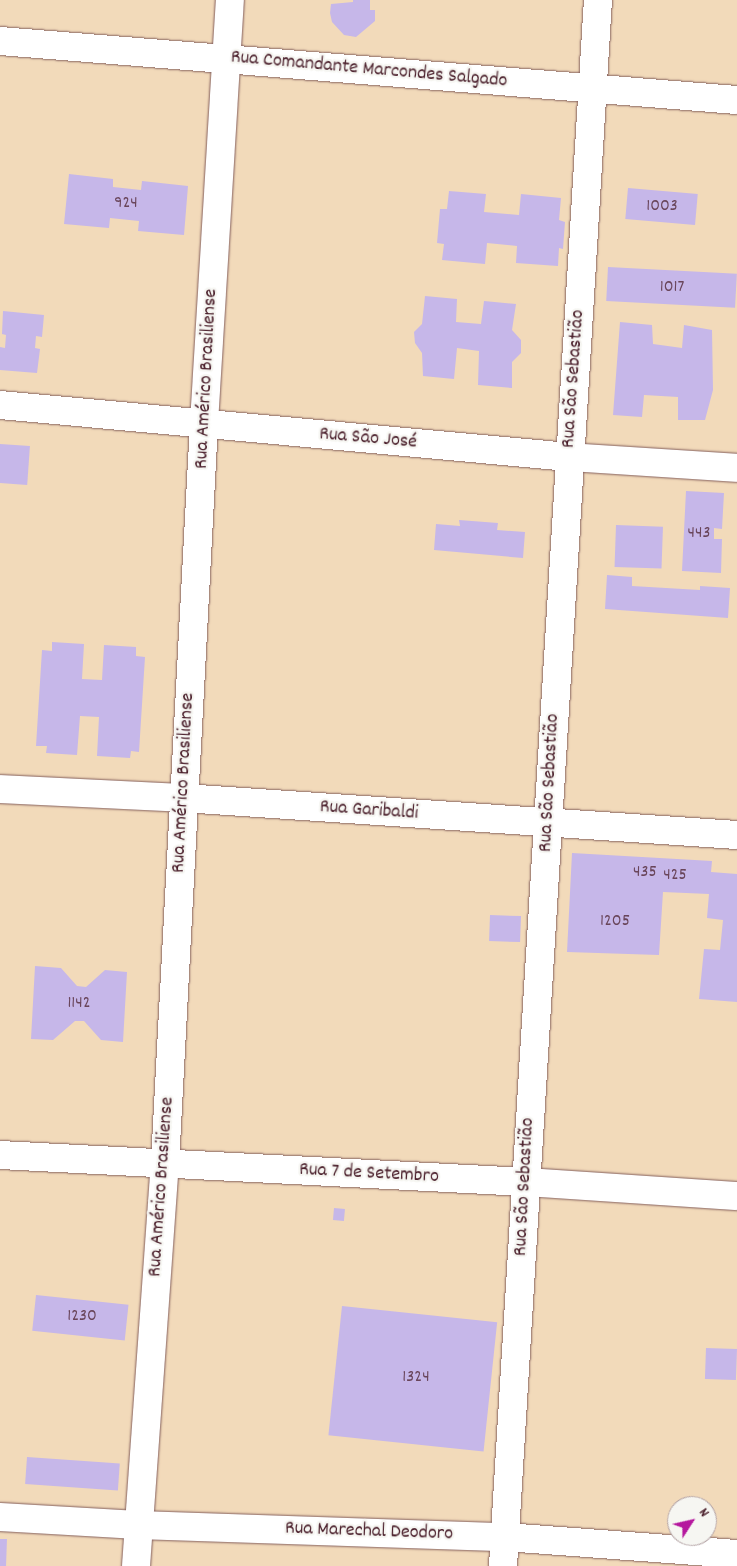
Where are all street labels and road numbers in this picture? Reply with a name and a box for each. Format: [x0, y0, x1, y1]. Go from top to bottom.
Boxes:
street label: Rua Comandante Marcondes Salgado [230, 46, 508, 94]
street label: Rua Américo Brasiliense [190, 288, 224, 470]
street label: Rua São Sebastião [557, 309, 591, 449]
street label: Rua São José [318, 423, 418, 455]
street label: Rua Américo Brasiliense [167, 692, 201, 874]
street label: Rua São Sebastião [534, 713, 566, 853]
street label: Rua Garibaldi [319, 796, 419, 826]
street label: Rua Américo Brasiliense [144, 1096, 180, 1278]
street label: Rua São Sebastião [509, 1117, 541, 1257]
street label: Rua 7 de Setembro [299, 1158, 439, 1190]
street label: Rua Marechal Deodoro [285, 1517, 453, 1547]

